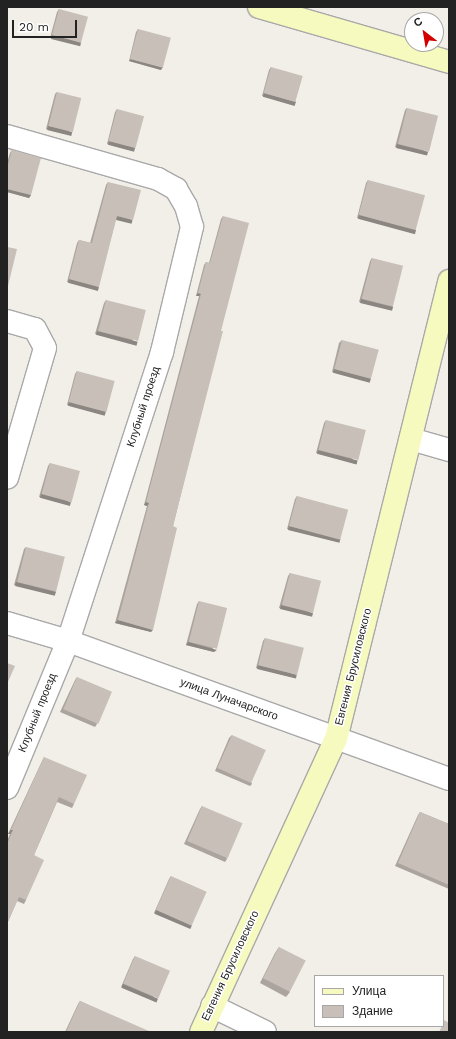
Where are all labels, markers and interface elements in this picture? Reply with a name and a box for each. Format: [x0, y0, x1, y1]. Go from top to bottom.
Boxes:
scale bar [14, 12, 79, 38]
north arrow [404, 12, 444, 52]
text: С [411, 15, 425, 30]
text: 20 m [19, 20, 49, 34]
street label: Клубный проезд [125, 365, 163, 449]
street label: Евгения Брусиловского [333, 607, 375, 727]
street label: Клубный проезд [16, 672, 60, 754]
street label: улица Луначарского [178, 676, 280, 724]
street label: Евгения Брусиловского [200, 909, 262, 1023]
legend [314, 975, 444, 1027]
text: Улица [352, 984, 386, 998]
text: Здание [352, 1004, 393, 1018]

